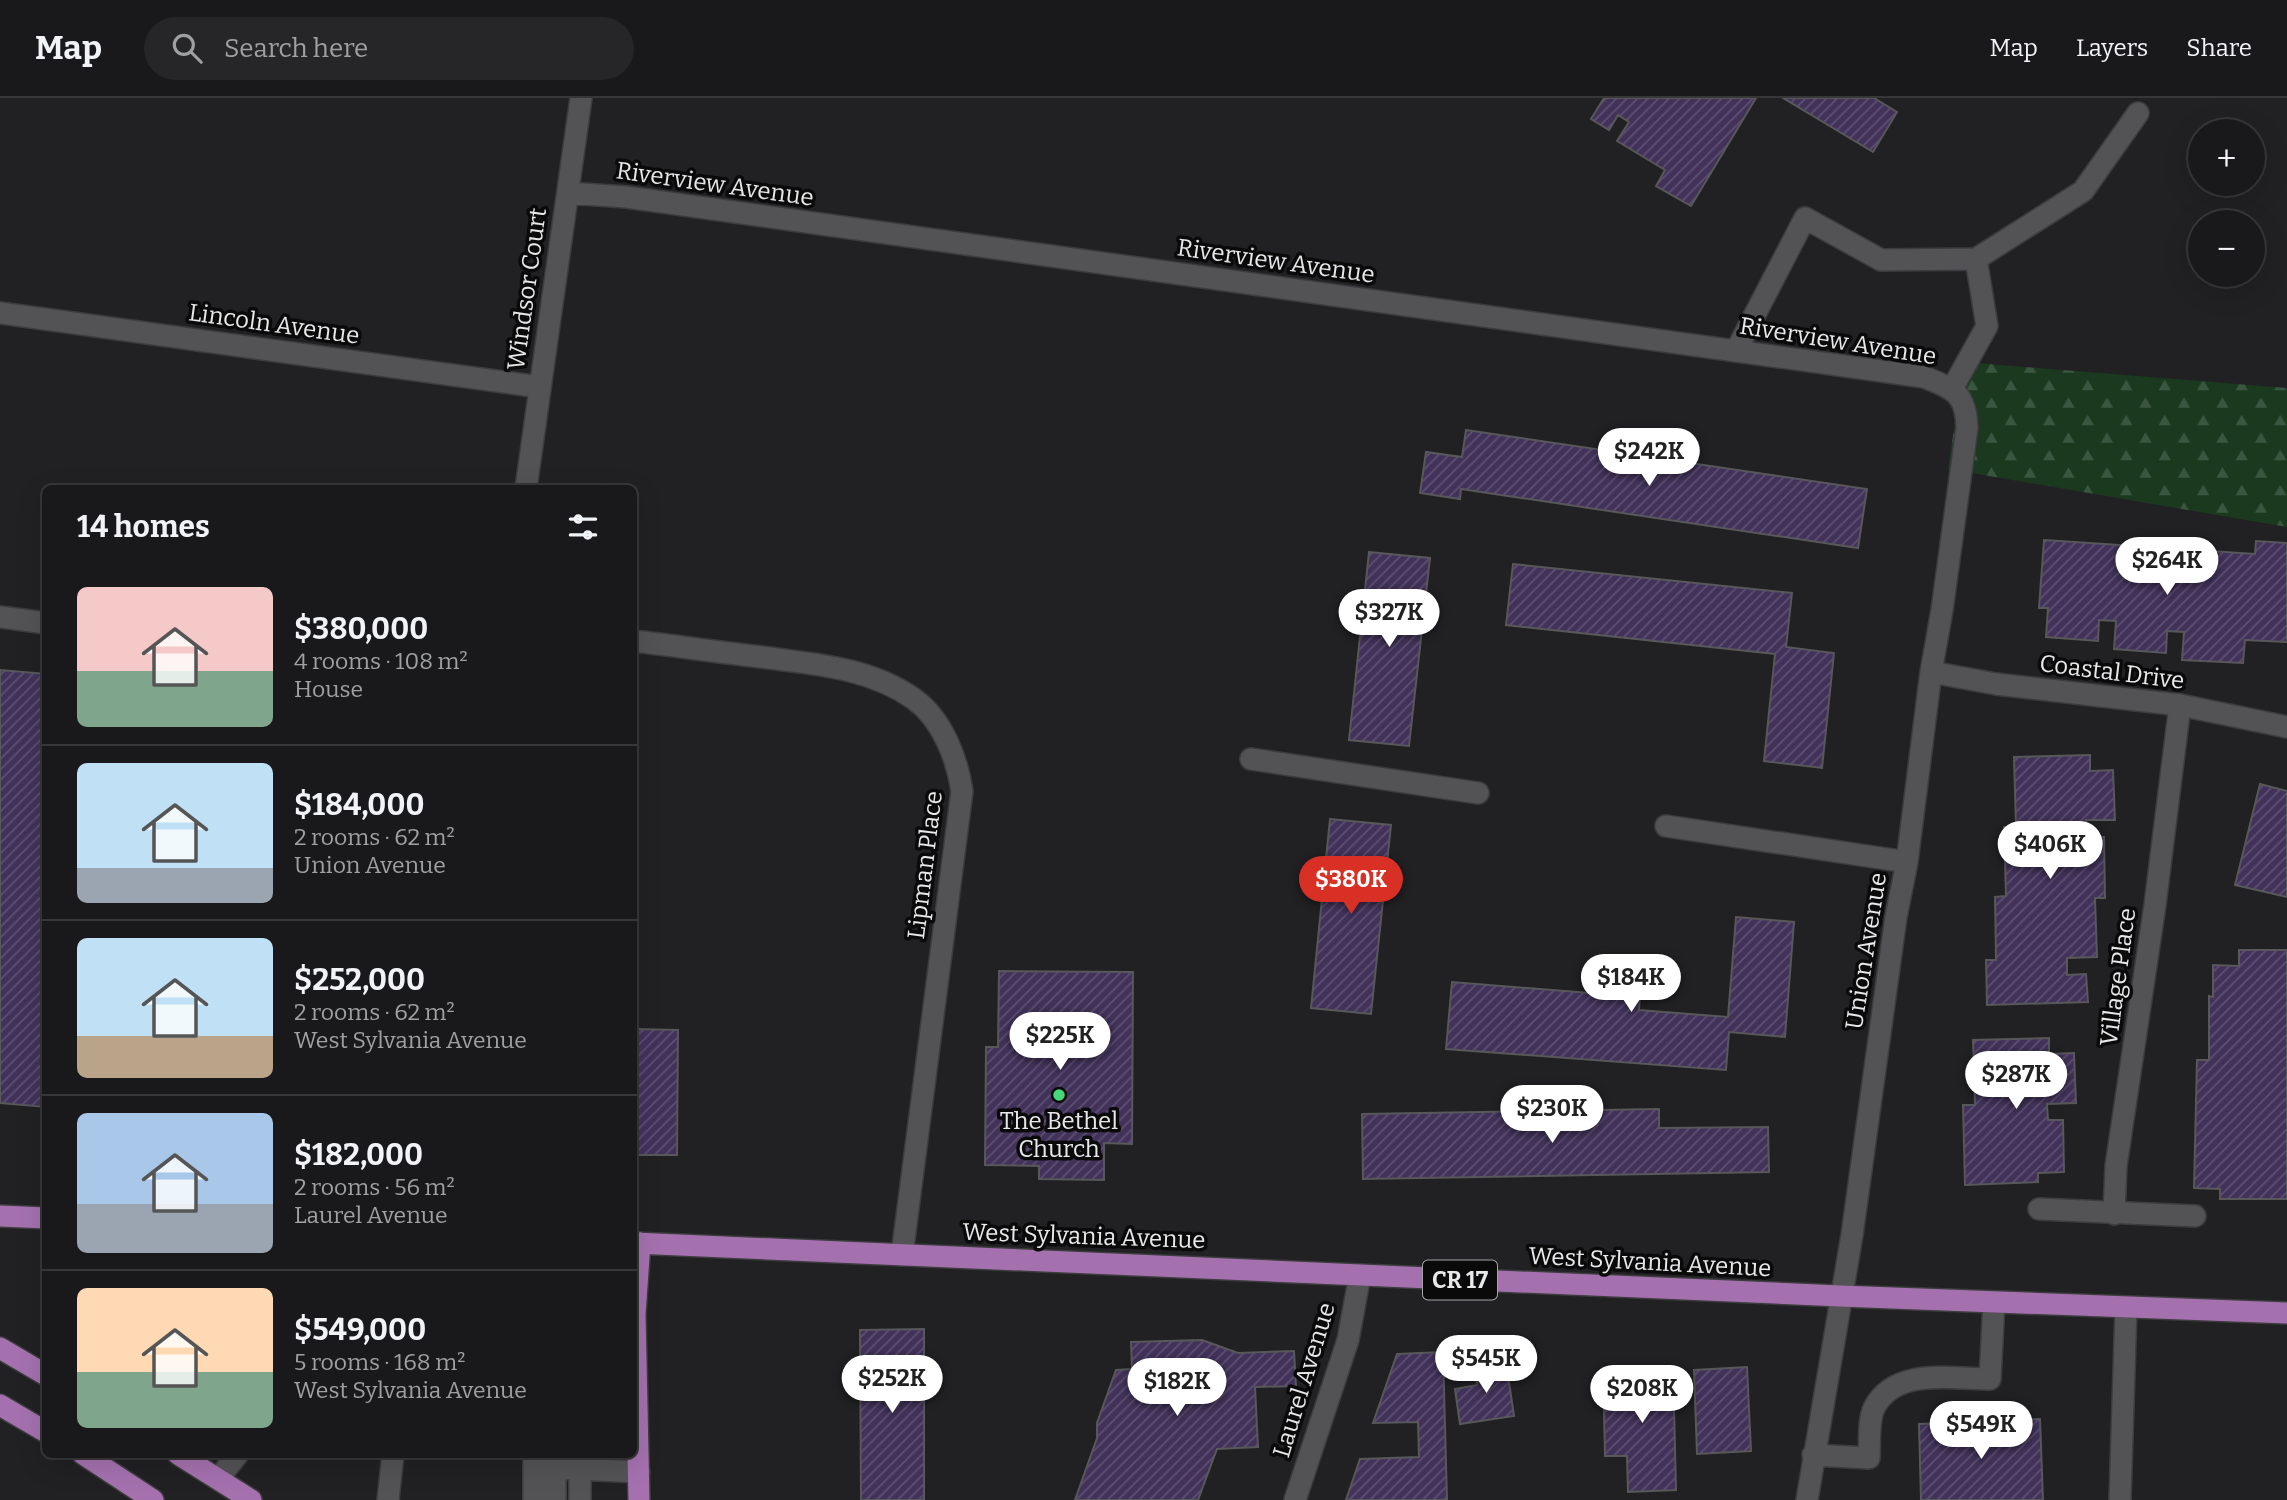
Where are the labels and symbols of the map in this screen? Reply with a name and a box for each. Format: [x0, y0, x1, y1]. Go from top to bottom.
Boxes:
street label: Riverview Avenue [615, 156, 815, 212]
street label: Windsor Court [502, 206, 552, 372]
street label: Riverview Avenue [1176, 233, 1376, 289]
street label: Lincoln Avenue [187, 298, 361, 350]
street label: Riverview Avenue [1738, 312, 1938, 370]
pin: $242K [1600, 428, 1698, 488]
pin: $264K [2118, 538, 2216, 597]
pin: $327K [1340, 589, 1438, 649]
street label: Coastal Drive [2038, 649, 2186, 695]
street label: Lipman Place [902, 789, 948, 941]
pin: $406K [2001, 822, 2099, 881]
pin: $380K [1302, 856, 1400, 916]
street label: Union Avenue [1840, 871, 1892, 1031]
street label: Village Place [2094, 906, 2142, 1048]
pin: $184K [1582, 954, 1680, 1014]
pin: $225K [1011, 1012, 1109, 1072]
pin: $287K [1967, 1052, 2065, 1111]
pin: $230K [1503, 1086, 1601, 1145]
marker: The Bethel Church [1051, 1087, 1067, 1103]
place label: The Bethel Church [1000, 1107, 1118, 1163]
street label: West Sylvania Avenue [962, 1218, 1206, 1254]
street label: West Sylvania Avenue [1528, 1242, 1772, 1282]
road number: CR 17 [1423, 1260, 1497, 1300]
street label: Laurel Avenue [1267, 1299, 1341, 1461]
pin: $545K [1437, 1336, 1535, 1395]
pin: $252K [843, 1356, 941, 1415]
pin: $182K [1128, 1358, 1226, 1418]
pin: $208K [1593, 1366, 1691, 1425]
pin: $549K [1932, 1402, 2030, 1461]

